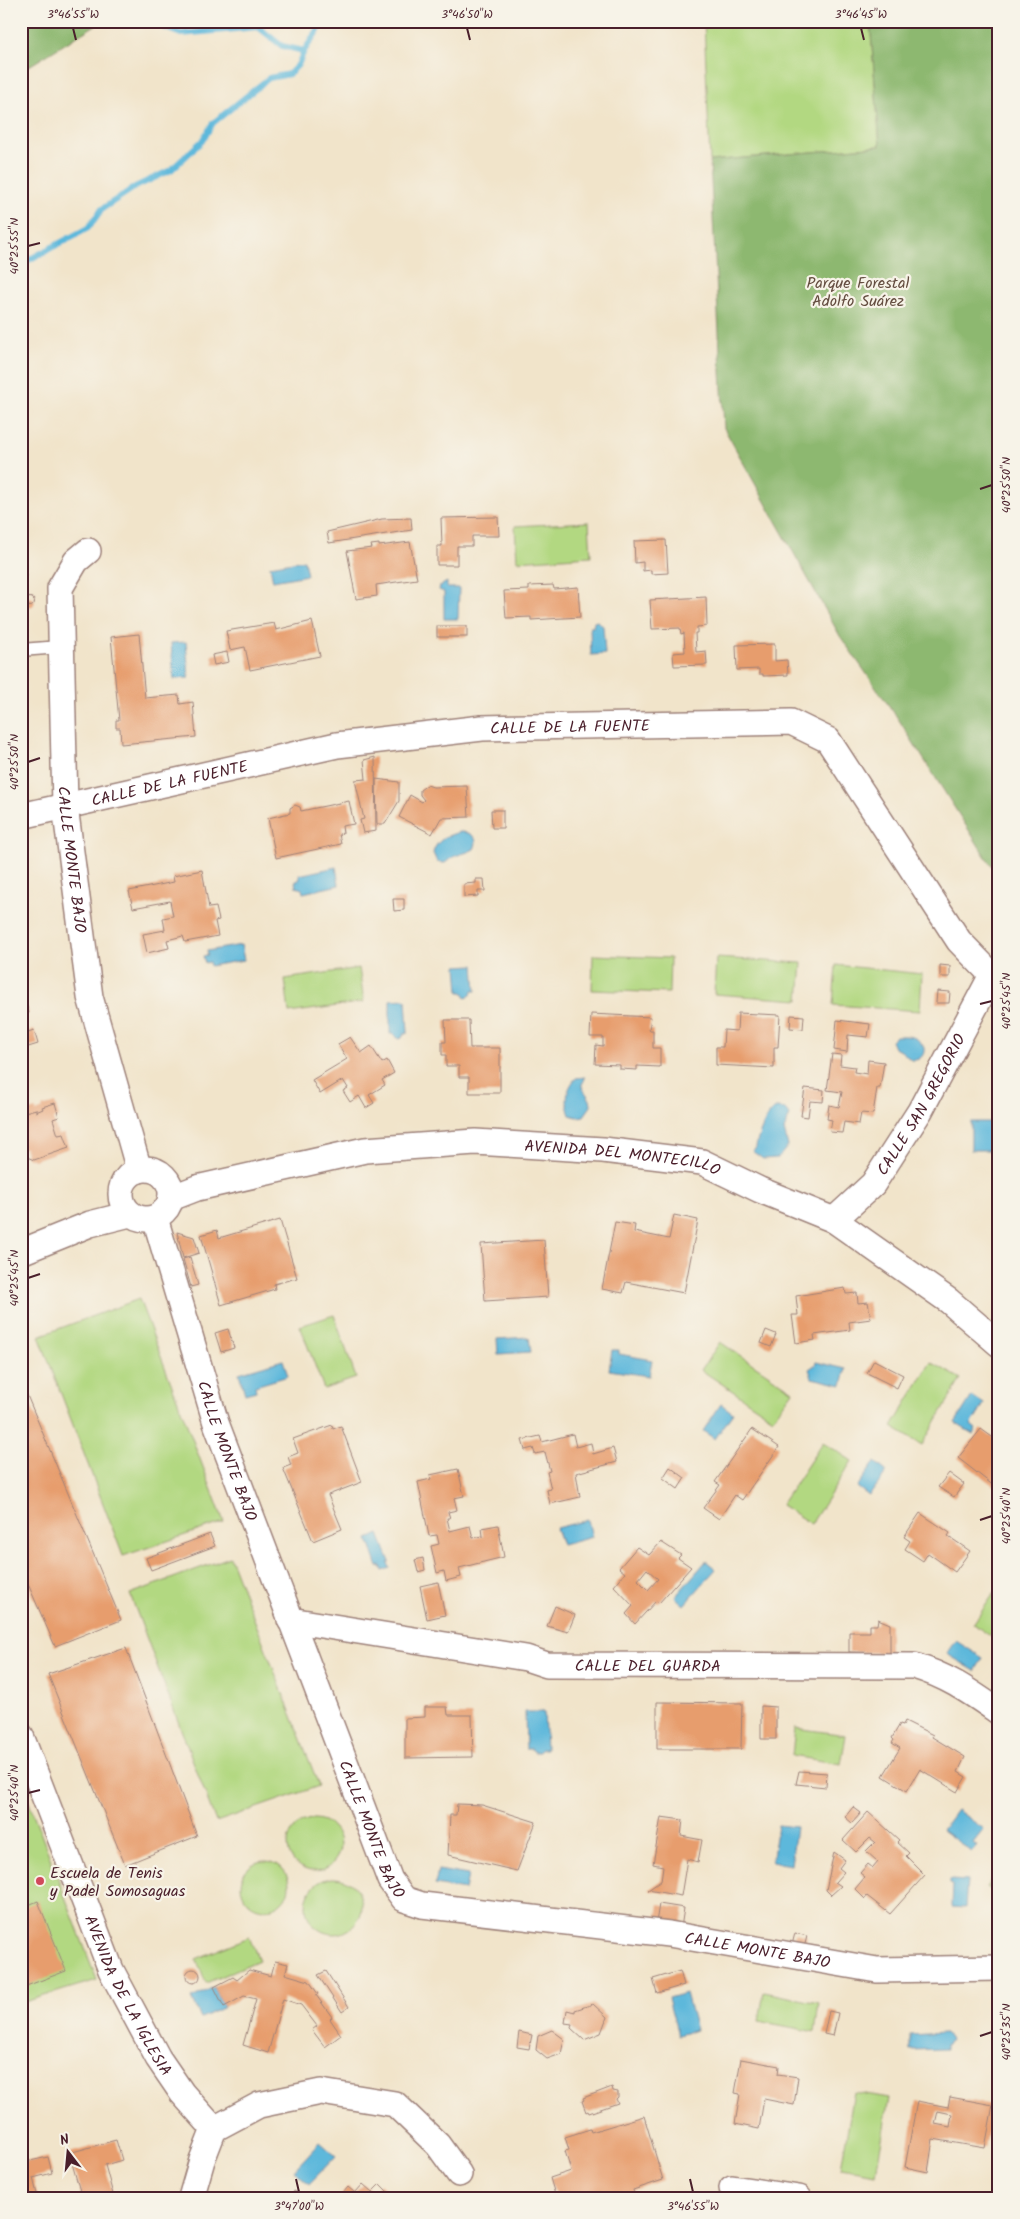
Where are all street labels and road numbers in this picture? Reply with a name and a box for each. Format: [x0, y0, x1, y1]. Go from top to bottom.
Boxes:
street label: CALLE DE LA FUENTE [490, 714, 651, 742]
street label: CALLE DE LA FUENTE [89, 754, 251, 814]
street label: CALLE MONTE BAJO [51, 786, 93, 935]
street label: CALLE SAN GREGORIO [871, 1029, 973, 1181]
street label: AVENIDA DEL MONTECILLO [524, 1134, 725, 1183]
street label: CALLE MONTE BAJO [190, 1378, 263, 1525]
street label: CALLE DEL GUARDA [575, 1654, 721, 1679]
street label: CALLE MONTE BAJO [331, 1757, 411, 1904]
street label: AVENIDA DE LA IGLESIA [77, 1912, 178, 2082]
street label: CALLE MONTE BAJO [682, 1926, 832, 1976]

